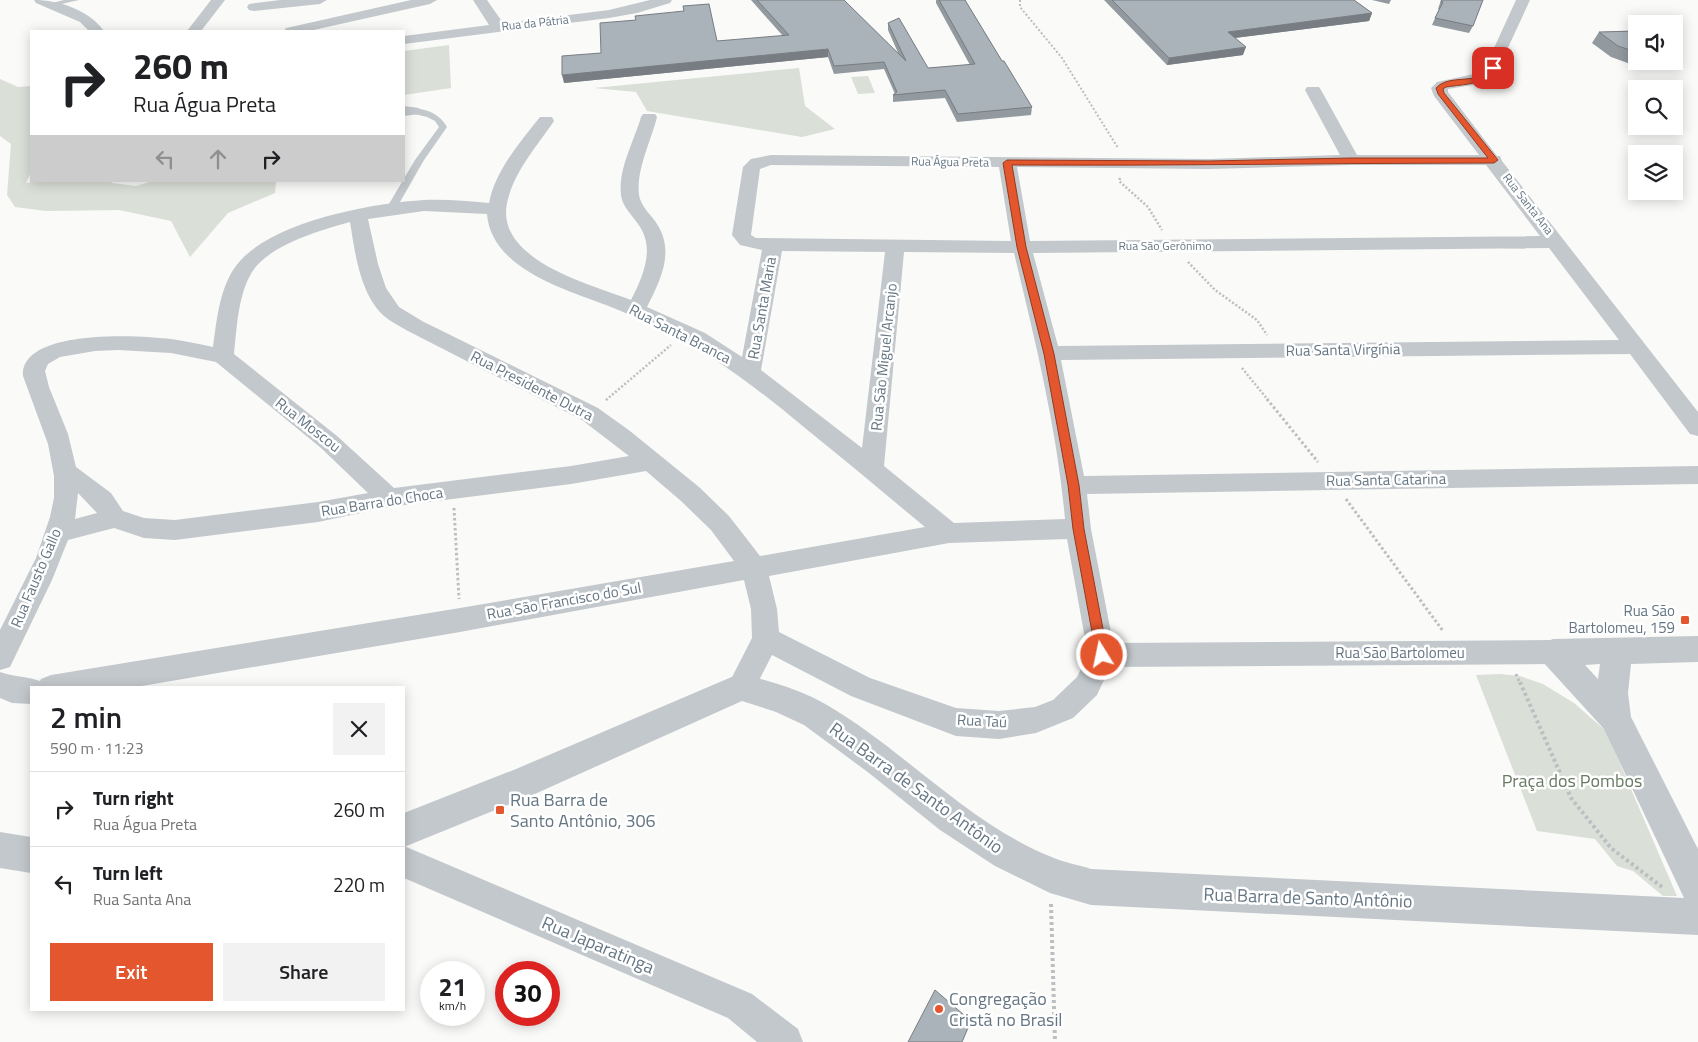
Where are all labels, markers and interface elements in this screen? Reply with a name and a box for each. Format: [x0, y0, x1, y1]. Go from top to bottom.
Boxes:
street label: Rua da Pátria [500, 10, 569, 35]
map controls [1628, 15, 1683, 200]
button: sound [1628, 15, 1683, 70]
text: 260 m [133, 39, 229, 93]
pin [1472, 47, 1514, 89]
icon: right [50, 50, 115, 115]
icon: arrive [1479, 54, 1507, 82]
button: search [1628, 80, 1683, 135]
text: Rua Água Preta [133, 87, 276, 121]
icon: left [151, 145, 179, 173]
icon: ahead [204, 145, 232, 173]
icon: right [257, 145, 285, 173]
button: layers [1628, 145, 1683, 200]
street label: Rua Água Preta [911, 151, 989, 172]
street label: Rua Santa Ana [1498, 169, 1559, 239]
street label: Rua São Gerônimo [1118, 236, 1212, 255]
street label: Rua Santa Maria [741, 254, 782, 361]
street label: Rua São Miguel Arcanjo [864, 282, 903, 432]
street label: Rua Santa Branca [625, 298, 736, 369]
street label: Rua Santa Virgínia [1285, 337, 1401, 362]
street label: Rua Presidente Dutra [467, 345, 598, 427]
street label: Rua Moscou [271, 392, 346, 458]
street label: Rua Santa Catarina [1326, 467, 1447, 492]
street label: Rua Barra do Choca [319, 480, 445, 523]
street label: Rua Fausto Gallo [4, 524, 67, 631]
street label: Rua São Francisco do Sul [485, 576, 643, 625]
place label: Rua São Bartolomeu, 159 [1569, 599, 1675, 639]
marker: Rua São Bartolomeu, 159 [1679, 614, 1691, 626]
position arrow [1075, 628, 1127, 680]
street label: Rua São Bartolomeu [1335, 641, 1465, 664]
text: 2 min [50, 694, 122, 740]
button: close [333, 703, 385, 755]
street label: Rua Taú [956, 708, 1008, 733]
street label: Rua Barra de Santo Antônio [824, 715, 1009, 860]
text: 590 m · 11:23 [50, 736, 144, 760]
park label: Praça dos Pombos [1502, 767, 1642, 794]
text: Turn right [93, 783, 174, 812]
place label: Rua Barra de Santo Antônio, 306 [510, 786, 656, 834]
icon: right [50, 795, 78, 823]
text: 260 m [333, 795, 385, 824]
marker: Rua Barra de Santo Antônio, 306 [494, 804, 506, 816]
text: Rua Água Preta [93, 812, 197, 836]
text: Turn left [93, 858, 163, 887]
icon: left [50, 870, 78, 898]
text: 220 m [333, 870, 385, 899]
street label: Rua Barra de Santo Antônio [1203, 880, 1413, 915]
text: Rua Santa Ana [93, 887, 191, 911]
street label: Rua Japaratinga [538, 909, 659, 980]
button: Exit [50, 943, 213, 1001]
button: Share [223, 943, 385, 1001]
speed limit sign: 30 [495, 961, 560, 1026]
text: 21 [438, 968, 467, 1006]
place label: Congregação Cristã no Brasil [949, 985, 1063, 1033]
text: km/h [439, 996, 466, 1015]
marker: Congregação Cristã no Brasil [933, 1003, 945, 1015]

